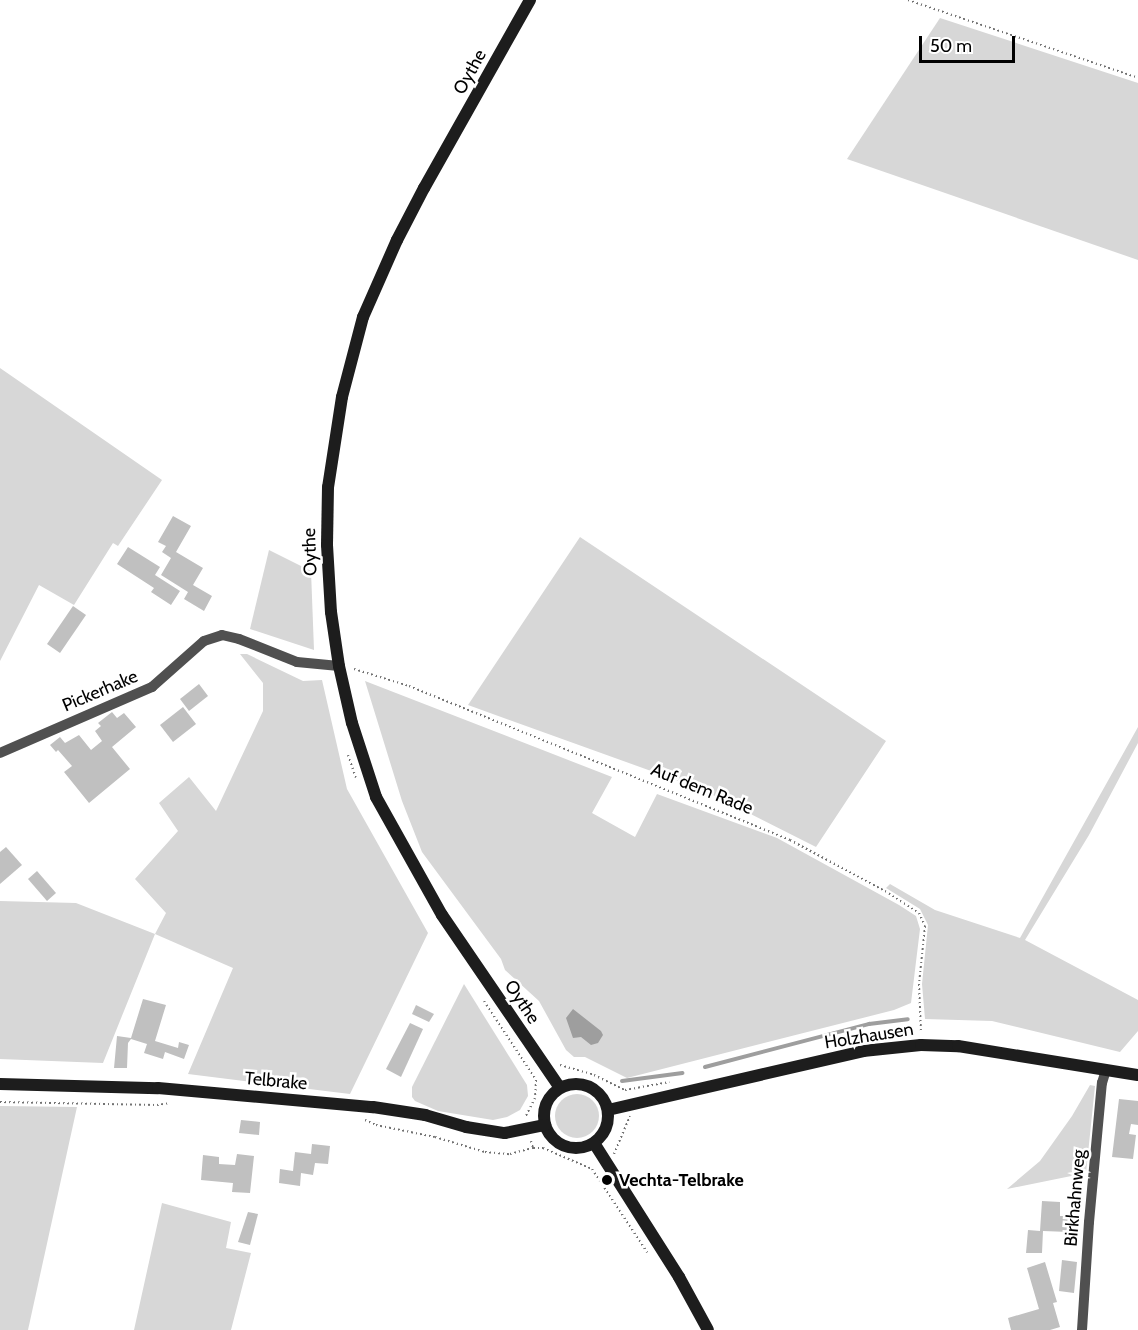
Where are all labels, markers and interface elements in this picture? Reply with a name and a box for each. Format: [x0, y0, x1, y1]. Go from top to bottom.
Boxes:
scale bar [922, 24, 1018, 62]
text: 50 m [930, 35, 972, 57]
street label: Oythe [449, 46, 491, 98]
street label: Oythe [298, 528, 322, 576]
street label: Pickerhake [59, 665, 141, 717]
street label: Auf dem Rade [648, 759, 756, 819]
street label: Oythe [500, 976, 544, 1028]
street label: Holzhausen [823, 1018, 915, 1054]
street label: Telbrake [244, 1068, 308, 1094]
street label: Birkhahnweg [1060, 1149, 1090, 1247]
place label: Vechta-Telbrake [619, 1169, 744, 1191]
marker: Vechta-Telbrake [600, 1173, 614, 1187]

